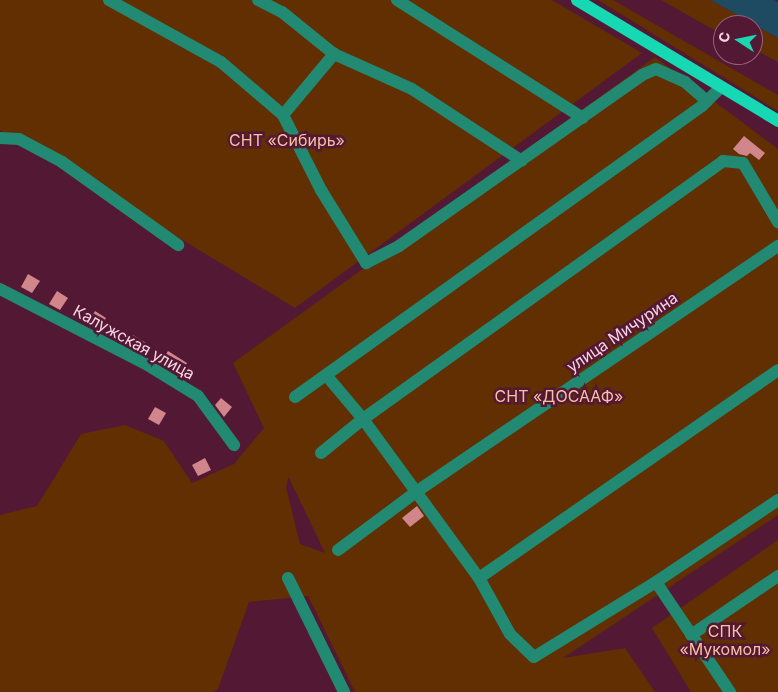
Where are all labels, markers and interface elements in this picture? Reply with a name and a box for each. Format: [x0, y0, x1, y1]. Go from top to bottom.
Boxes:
north arrow [713, 15, 763, 65]
text: С [714, 31, 733, 44]
park label: СНТ «Сибирь» [229, 130, 345, 150]
street label: улица Мичурина [563, 288, 681, 376]
street label: Калужская улица [70, 301, 198, 383]
park label: СНТ «ДОСААФ» [495, 386, 623, 406]
park label: СПК «Мукомол» [679, 621, 771, 659]

